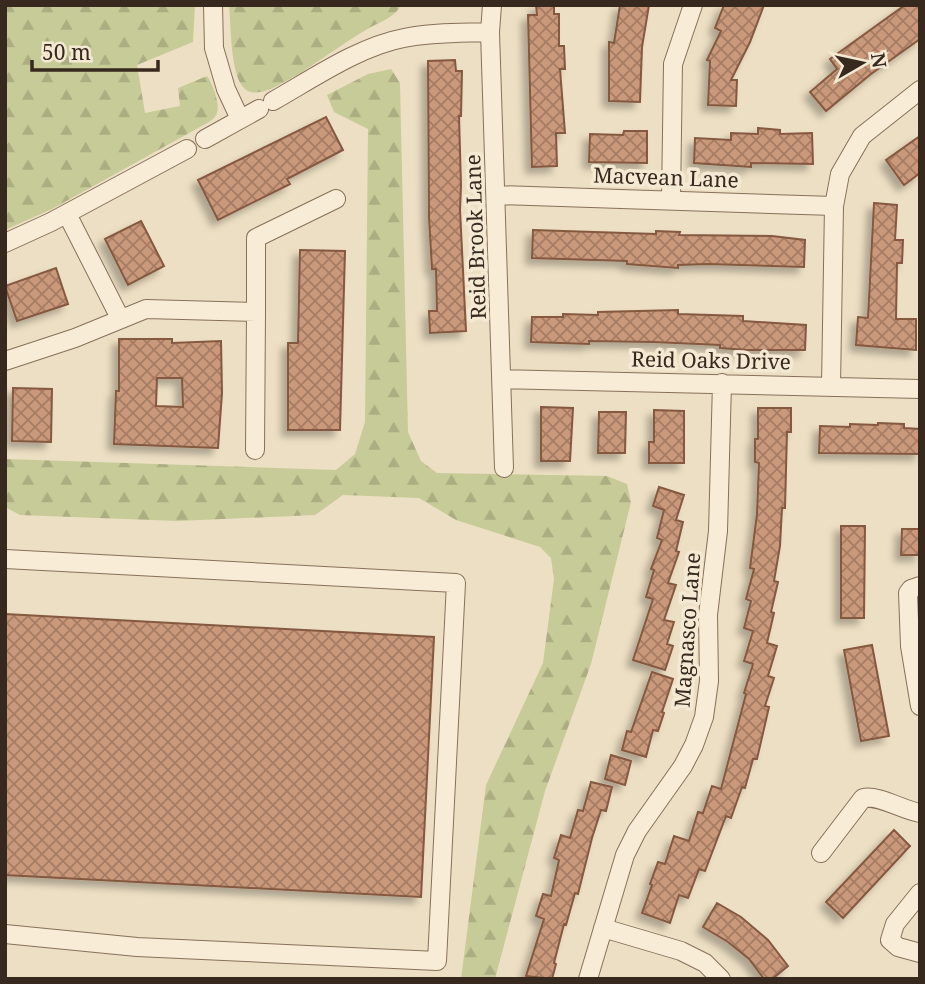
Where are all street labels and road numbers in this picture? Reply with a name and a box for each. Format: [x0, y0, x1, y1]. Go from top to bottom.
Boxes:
street label: Reid Brook Lane [458, 154, 492, 320]
street label: Macvean Lane [593, 160, 739, 194]
street label: Reid Oaks Drive [631, 345, 791, 375]
street label: Magnasco Lane [668, 552, 706, 708]

